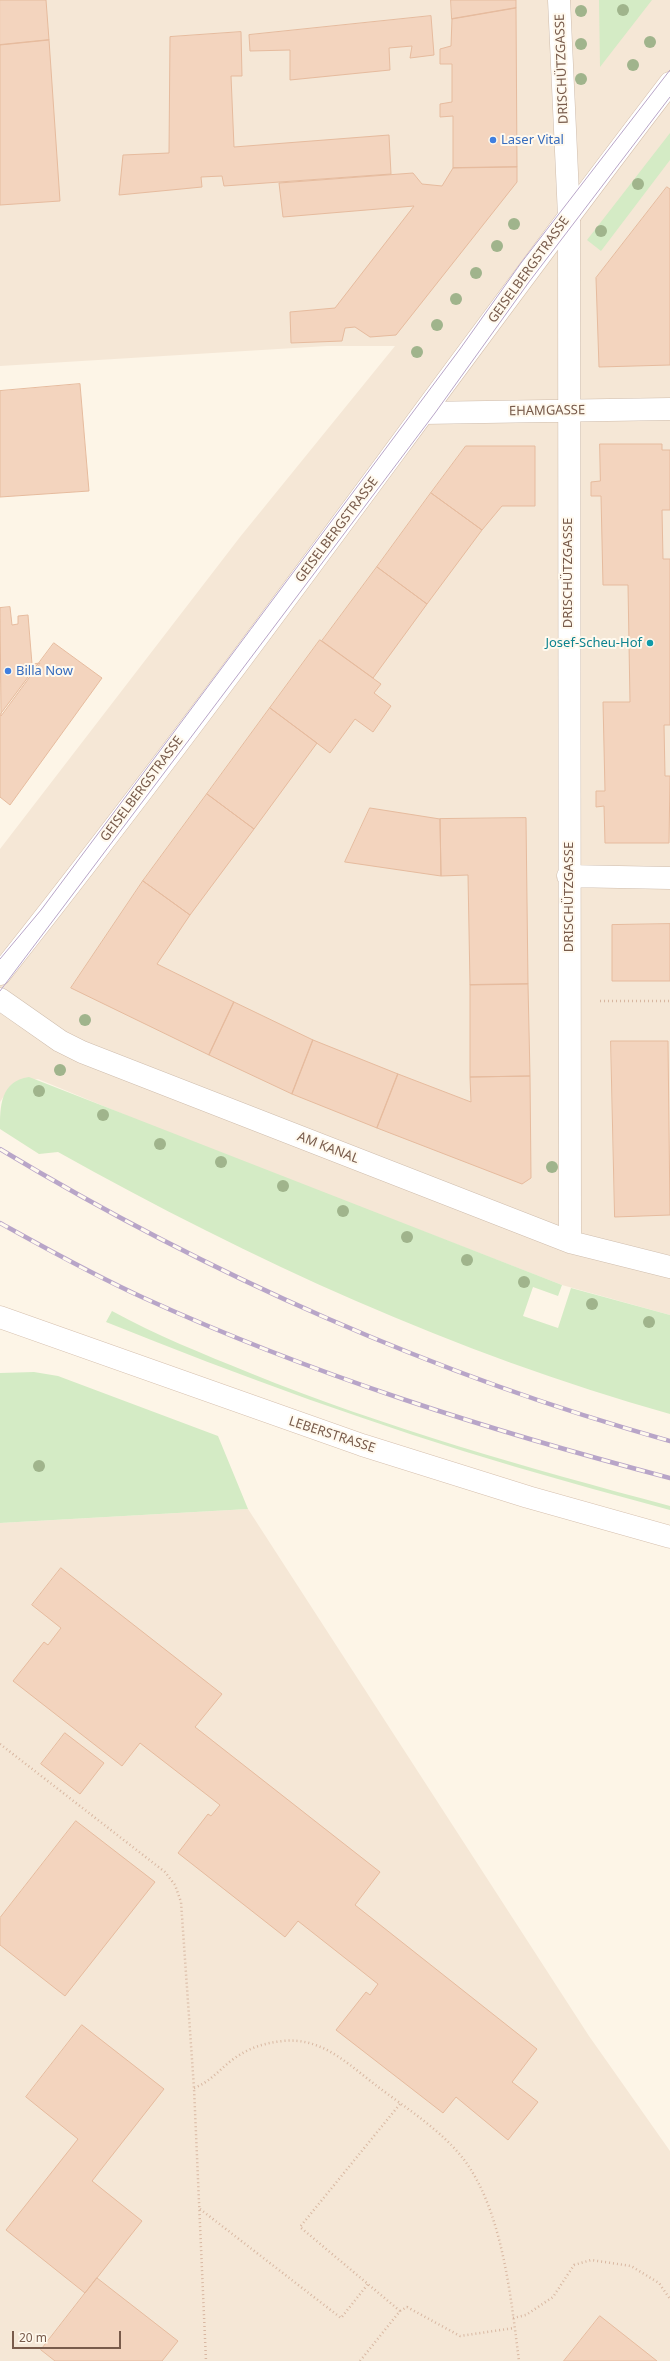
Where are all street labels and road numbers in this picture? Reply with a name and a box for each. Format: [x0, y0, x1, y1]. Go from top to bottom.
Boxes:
street label: DRISCHÜTZGASSE [552, 14, 572, 124]
street label: GEISELBERGSTRASSE [485, 214, 573, 326]
street label: EHAMGASSE [509, 403, 585, 419]
street label: GEISELBERGSTRASSE [292, 474, 382, 586]
street label: DRISCHÜTZGASSE [560, 518, 576, 628]
street label: GEISELBERGSTRASSE [97, 733, 187, 845]
street label: DRISCHÜTZGASSE [561, 842, 577, 952]
street label: AM KANAL [295, 1129, 361, 1167]
street label: LEBERSTRASSE [287, 1414, 377, 1456]

